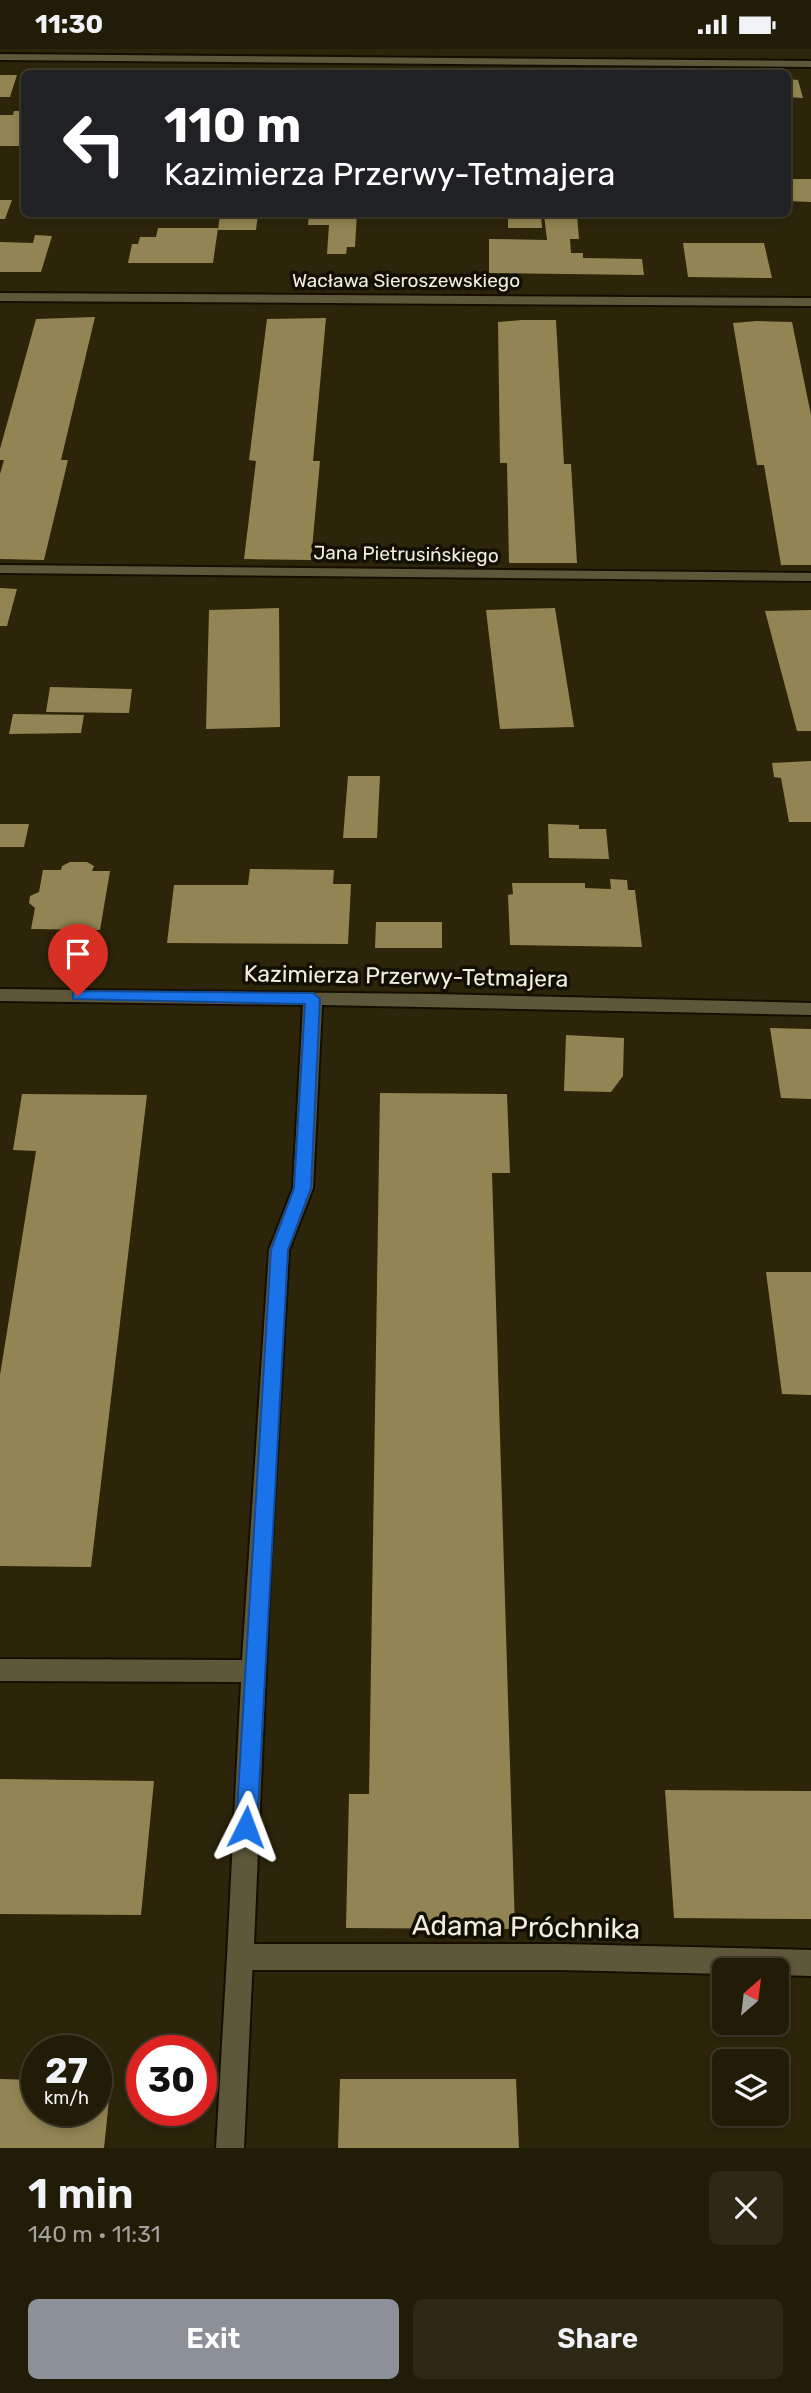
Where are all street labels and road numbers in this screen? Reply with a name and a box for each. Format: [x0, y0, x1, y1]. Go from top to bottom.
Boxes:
street label: Wacława Sieroszewskiego [292, 269, 520, 292]
street label: Jana Pietrusińskiego [313, 541, 499, 567]
street label: Kazimierza Przerwy-Tetmajera [244, 959, 568, 993]
street label: Adama Próchnika [412, 1909, 640, 1945]

